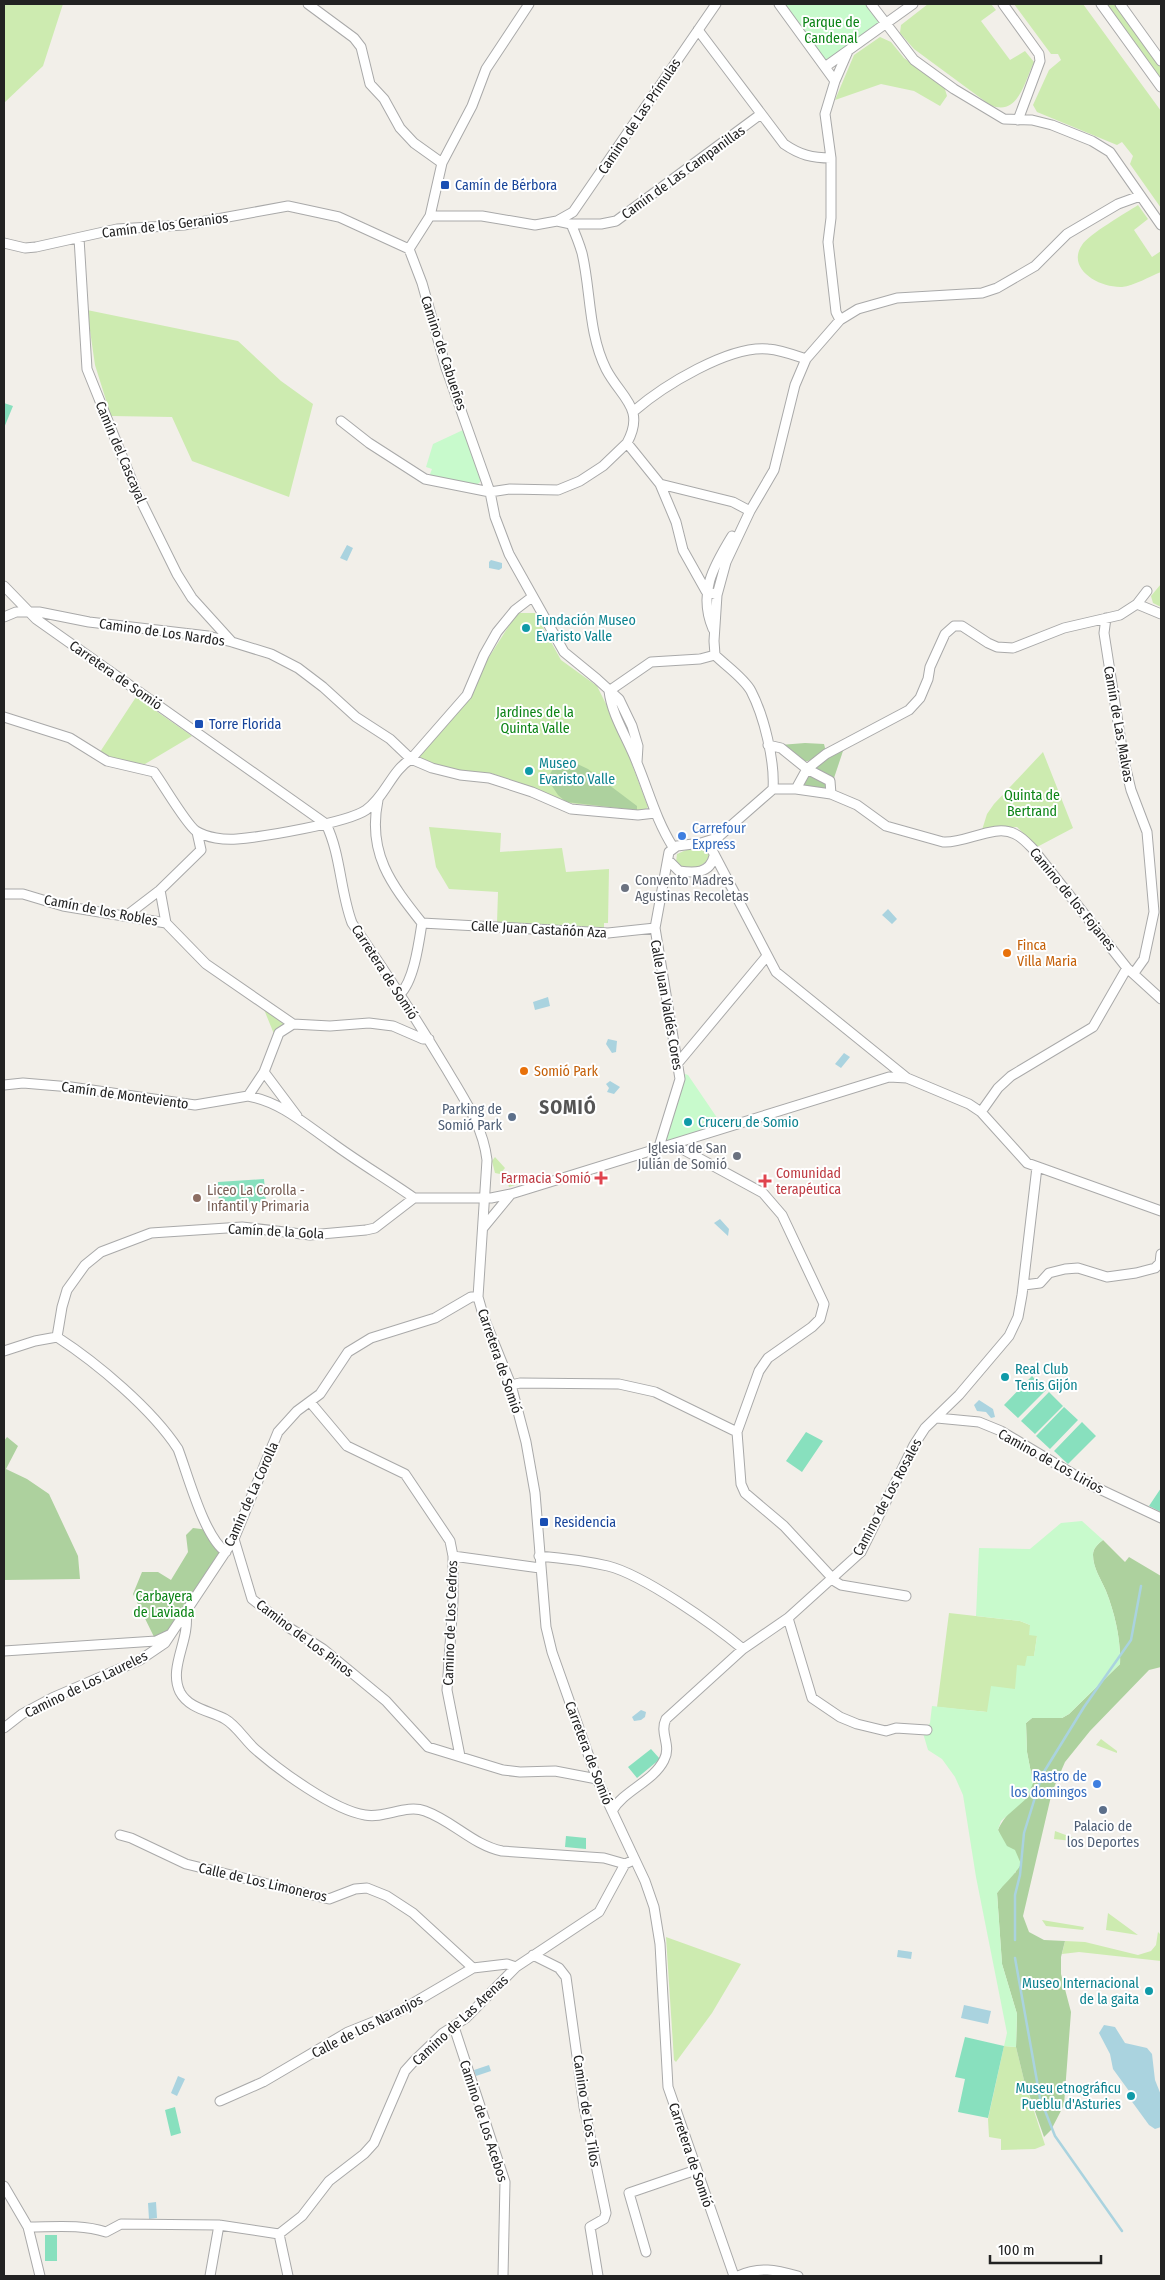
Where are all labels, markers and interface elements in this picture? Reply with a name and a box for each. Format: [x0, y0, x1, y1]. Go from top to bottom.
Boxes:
park label: Parque de Candenal [802, 14, 860, 47]
street label: Camino de Las Prímulas [594, 55, 684, 177]
street label: Camín de Las Campanillas [618, 122, 748, 223]
place label: Camín de Bérbora [455, 177, 557, 194]
marker: Camín de Bérbora [439, 179, 451, 191]
street label: Camín de los Geranios [101, 209, 229, 242]
street label: Camino de Cabueñes [417, 294, 470, 413]
street label: Camín del Cascayal [91, 399, 150, 506]
place label: Fundación Museo Evaristo Valle [536, 612, 636, 645]
street label: Camino de Los Nardos [98, 615, 226, 650]
marker: Fundación Museo Evaristo Valle [520, 622, 532, 634]
street label: Carretera de Somió [66, 637, 166, 714]
street label: Camín de Las Malvas [1100, 665, 1137, 784]
park label: Jardines de la Quinta Valle [496, 704, 574, 737]
place label: Torre Florida [209, 716, 282, 733]
marker: Torre Florida [193, 718, 205, 730]
place label: Museo Evaristo Valle [539, 755, 615, 788]
marker: Museo Evaristo Valle [523, 765, 535, 777]
park label: Quinta de Bertrand [1004, 787, 1060, 820]
place label: Carrefour Express [692, 820, 746, 853]
marker: Carrefour Express [676, 830, 688, 842]
street label: Camino de los Fojanes [1026, 844, 1119, 954]
place label: Convento Madres Agustinas Recoletas [635, 872, 749, 905]
marker: Convento Madres Agustinas Recoletas [619, 882, 631, 894]
street label: Camín de los Robles [43, 891, 159, 930]
street label: Calle Juan Castañón Aza [471, 917, 607, 942]
street label: Carretera de Somió [348, 922, 422, 1023]
place label: Finca Villa Maria [1017, 937, 1077, 970]
street label: Calle Juan Valdés Cores [647, 939, 686, 1072]
marker: Finca Villa Maria [1001, 947, 1013, 959]
place label: Somió Park [534, 1063, 599, 1080]
marker: Somió Park [518, 1065, 530, 1077]
street label: Camín de Monteviento [60, 1078, 190, 1113]
district label: SOMIÓ [539, 1095, 597, 1119]
place label: Parking de Somió Park [438, 1101, 502, 1134]
marker: Parking de Somió Park [506, 1111, 518, 1123]
place label: Cruceru de Somio [698, 1114, 799, 1131]
marker: Cruceru de Somio [682, 1116, 694, 1128]
place label: Iglesia de San Julián de Somió [637, 1140, 727, 1173]
marker: Iglesia de San Julián de Somió [731, 1150, 743, 1162]
place label: Comunidad terapéutica [776, 1165, 841, 1198]
place label: Farmacia Somió [501, 1170, 591, 1187]
marker: Farmacia Somió [595, 1172, 607, 1184]
marker: Comunidad terapéutica [758, 1174, 772, 1188]
place label: Liceo La Corolla - Infantil y Primaria [207, 1182, 309, 1215]
marker: Liceo La Corolla - Infantil y Primaria [191, 1192, 203, 1204]
street label: Camín de la Gola [228, 1220, 325, 1243]
street label: Carretera de Somió [474, 1307, 525, 1416]
place label: Real Club Tenis Gijón [1015, 1361, 1078, 1394]
marker: Real Club Tenis Gijón [999, 1371, 1011, 1383]
street label: Camino de Los Lirios [995, 1425, 1106, 1497]
street label: Camino de Los Rosales [849, 1436, 926, 1559]
street label: Camín de La Corolla [221, 1439, 282, 1549]
place label: Residencia [554, 1514, 616, 1531]
marker: Residencia [538, 1516, 550, 1528]
street label: Camino de Los Cedros [440, 1560, 461, 1686]
park label: Carbayera de Laviada [133, 1588, 195, 1621]
street label: Camino de Los Pinos [252, 1596, 357, 1681]
street label: Camino de Los Laureles [22, 1647, 150, 1722]
street label: Carretera de Somió [561, 1699, 616, 1807]
place label: Rastro de los domingos [1011, 1768, 1087, 1801]
marker: Rastro de los domingos [1091, 1778, 1103, 1790]
marker: Palacio de los Deportes [1097, 1804, 1109, 1816]
place label: Palacio de los Deportes [1067, 1818, 1139, 1851]
street label: Calle de Los Limoneros [197, 1859, 329, 1906]
street label: Camino de Las Arenas [409, 1972, 512, 2069]
place label: Museo Internacional de la gaita [1022, 1975, 1139, 2008]
marker: Museo Internacional de la gaita [1143, 1985, 1155, 1997]
street label: Calle de Los Naranjos [309, 1991, 426, 2062]
street label: Camino de Los Tilos [569, 2054, 604, 2168]
street label: Camino de Los Acebos [456, 2058, 511, 2184]
place label: Museu etnográficu Pueblu d'Asturies [1016, 2080, 1121, 2113]
marker: Museu etnográficu Pueblu d'Asturies [1125, 2090, 1137, 2102]
street label: Carretera de Somió [665, 2101, 716, 2210]
scale bar [990, 2232, 1101, 2264]
text: 100 m [998, 2241, 1035, 2259]

